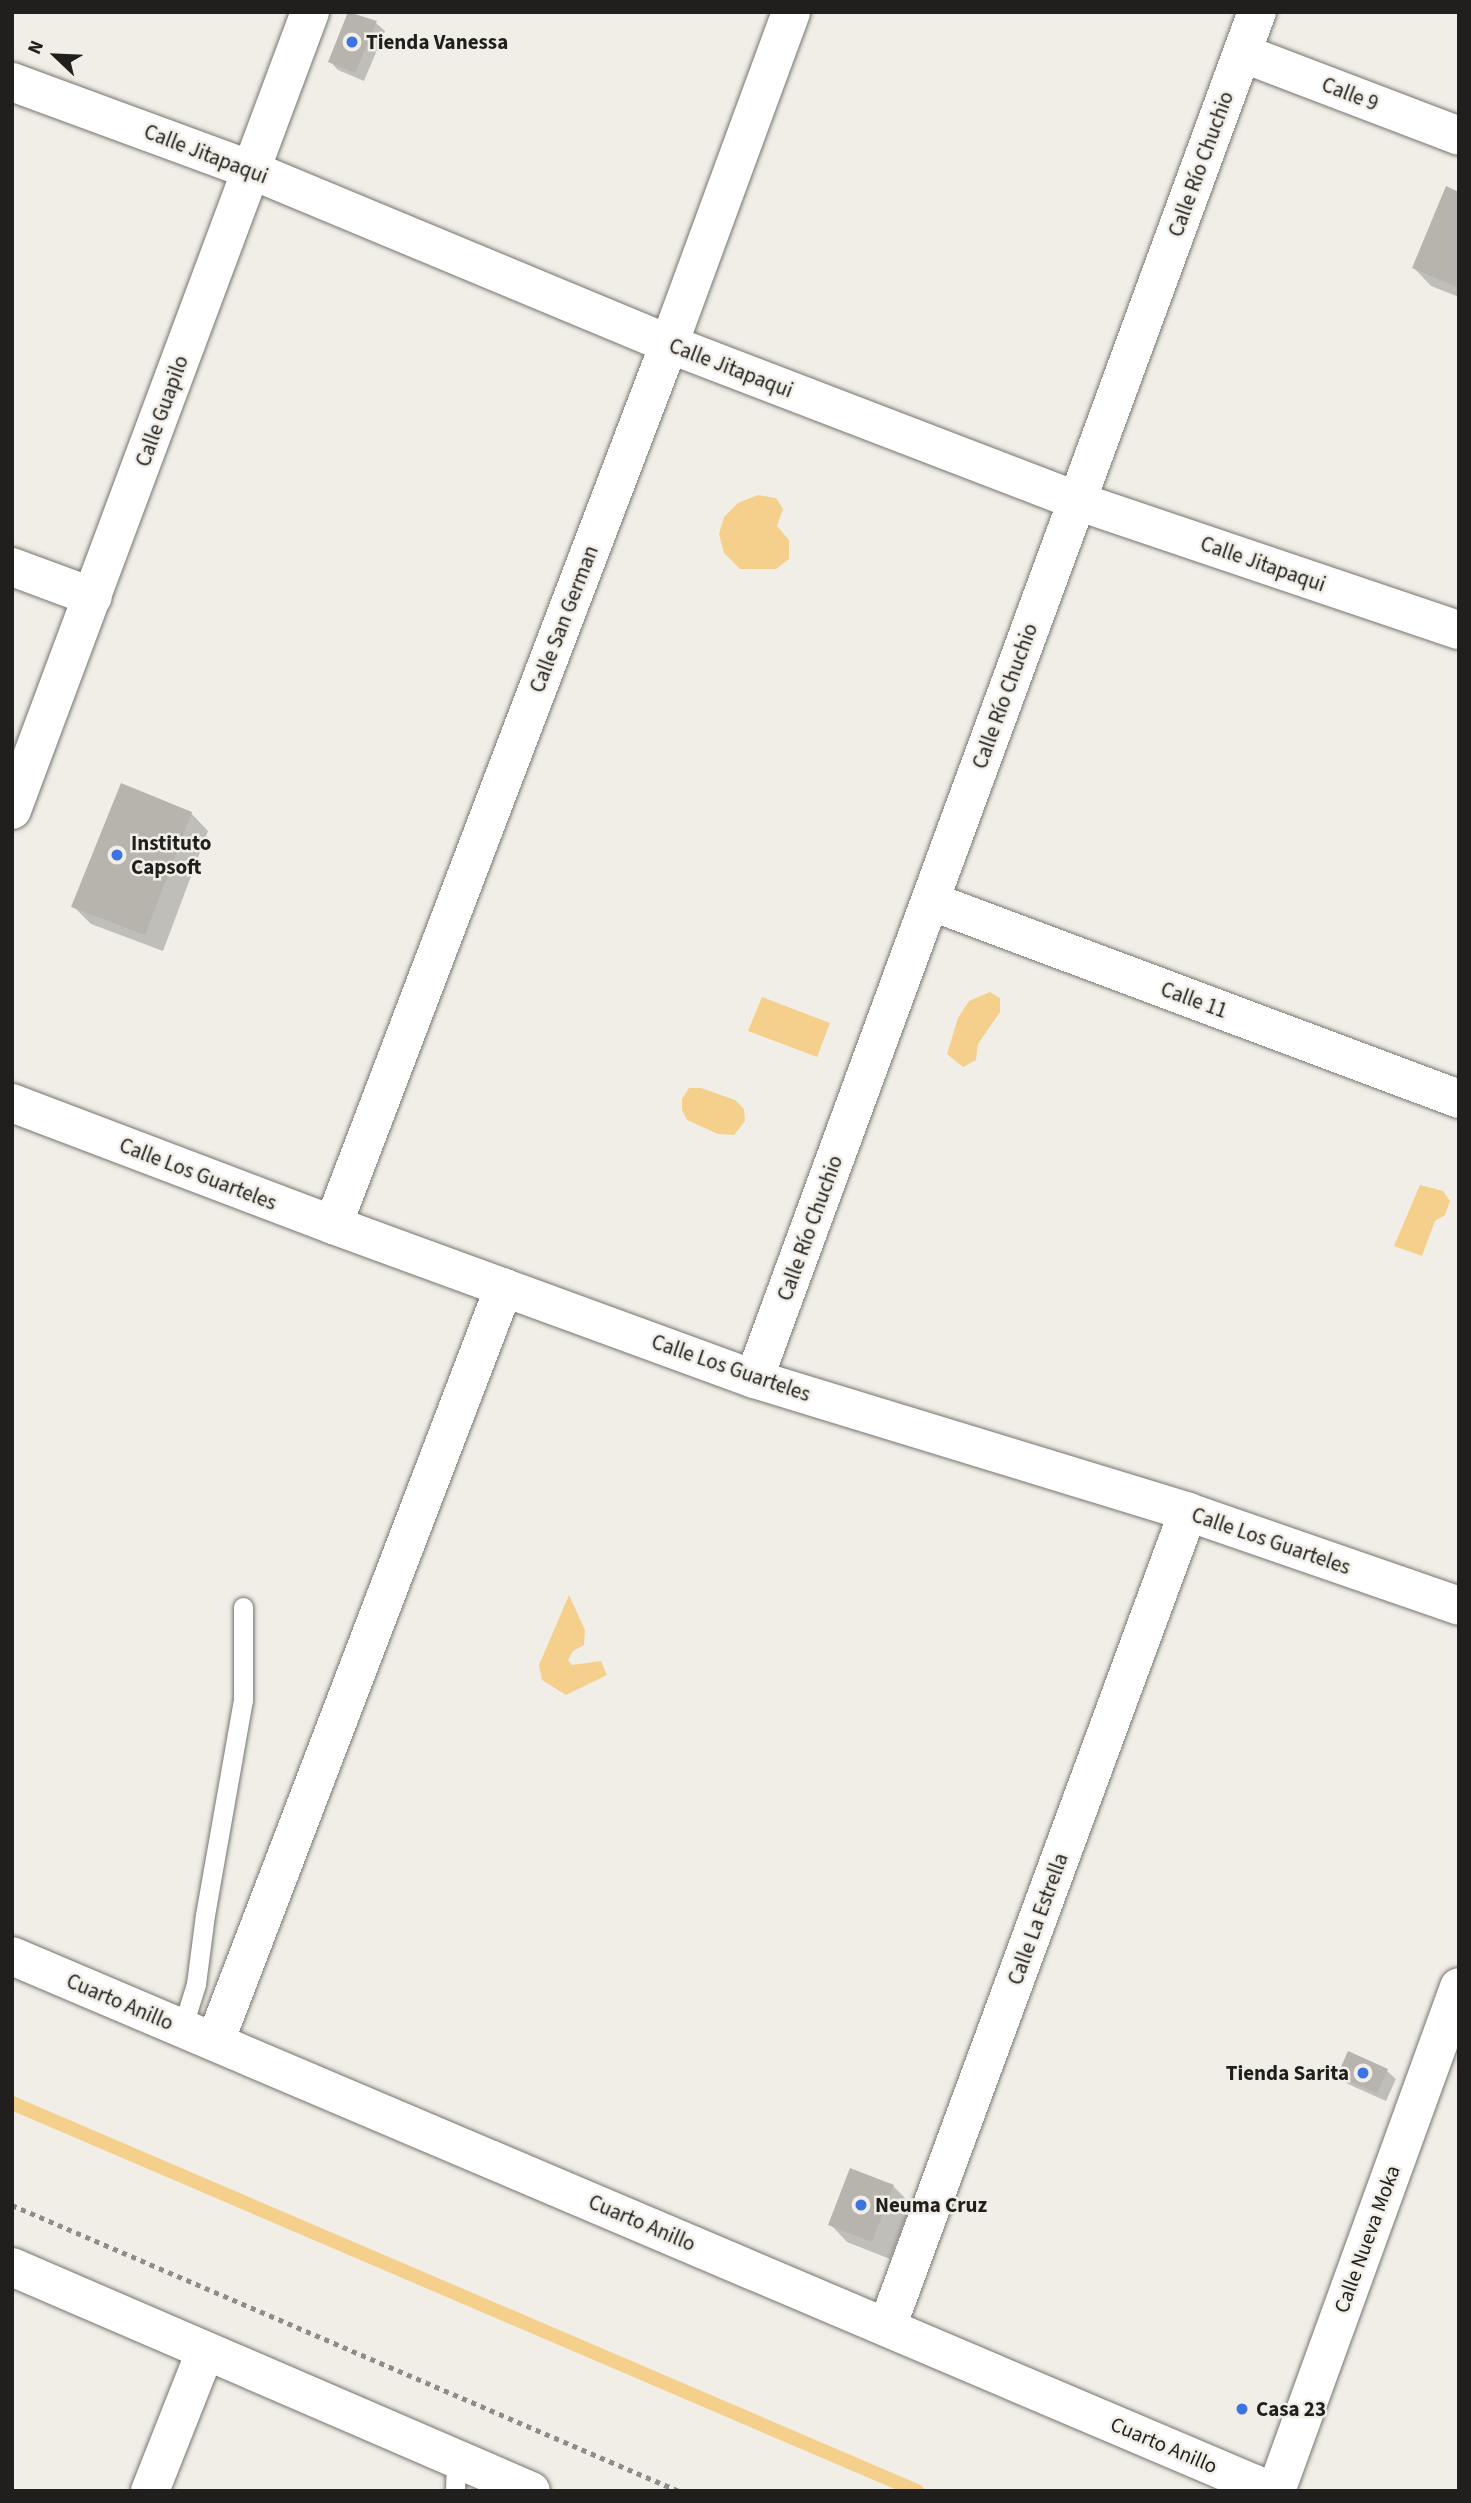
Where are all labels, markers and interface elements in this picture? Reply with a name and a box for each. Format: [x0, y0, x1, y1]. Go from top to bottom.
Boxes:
north arrow [21, 21, 91, 91]
place label: Tienda Vanessa [366, 29, 508, 55]
marker: Tienda Vanessa [344, 34, 360, 50]
text: N [21, 37, 51, 59]
street label: Calle 9 [1318, 72, 1382, 116]
street label: Calle Río Chuchio [1163, 88, 1239, 240]
street label: Calle Jitapaqui [141, 119, 271, 189]
street label: Calle Jitapaqui [666, 333, 796, 403]
street label: Calle Guapilo [130, 352, 194, 470]
street label: Calle Jitapaqui [1197, 531, 1329, 597]
street label: Calle San German [524, 542, 604, 696]
street label: Calle Río Chuchio [967, 620, 1043, 772]
place label: Instituto Capsoft [131, 830, 211, 880]
marker: Instituto Capsoft [109, 847, 125, 863]
street label: Calle 11 [1157, 976, 1231, 1024]
street label: Calle Los Guarteles [116, 1132, 280, 1216]
street label: Calle Río Chuchio [772, 1152, 848, 1304]
street label: Calle Los Guarteles [648, 1329, 814, 1407]
street label: Calle Los Guarteles [1188, 1502, 1354, 1580]
street label: Calle La Estrella [1003, 1850, 1073, 1988]
street label: Cuarto Anillo [63, 1968, 177, 2036]
place label: Tienda Sarita [1226, 2060, 1349, 2086]
marker: Tienda Sarita [1355, 2065, 1371, 2081]
street label: Calle Nueva Moka [1329, 2162, 1405, 2316]
street label: Cuarto Anillo [585, 2189, 699, 2257]
place label: Neuma Cruz [875, 2192, 987, 2218]
marker: Neuma Cruz [853, 2197, 869, 2213]
place label: Casa 23 [1256, 2396, 1326, 2422]
marker: Casa 23 [1234, 2401, 1250, 2417]
street label: Cuarto Anillo [1107, 2411, 1221, 2479]

